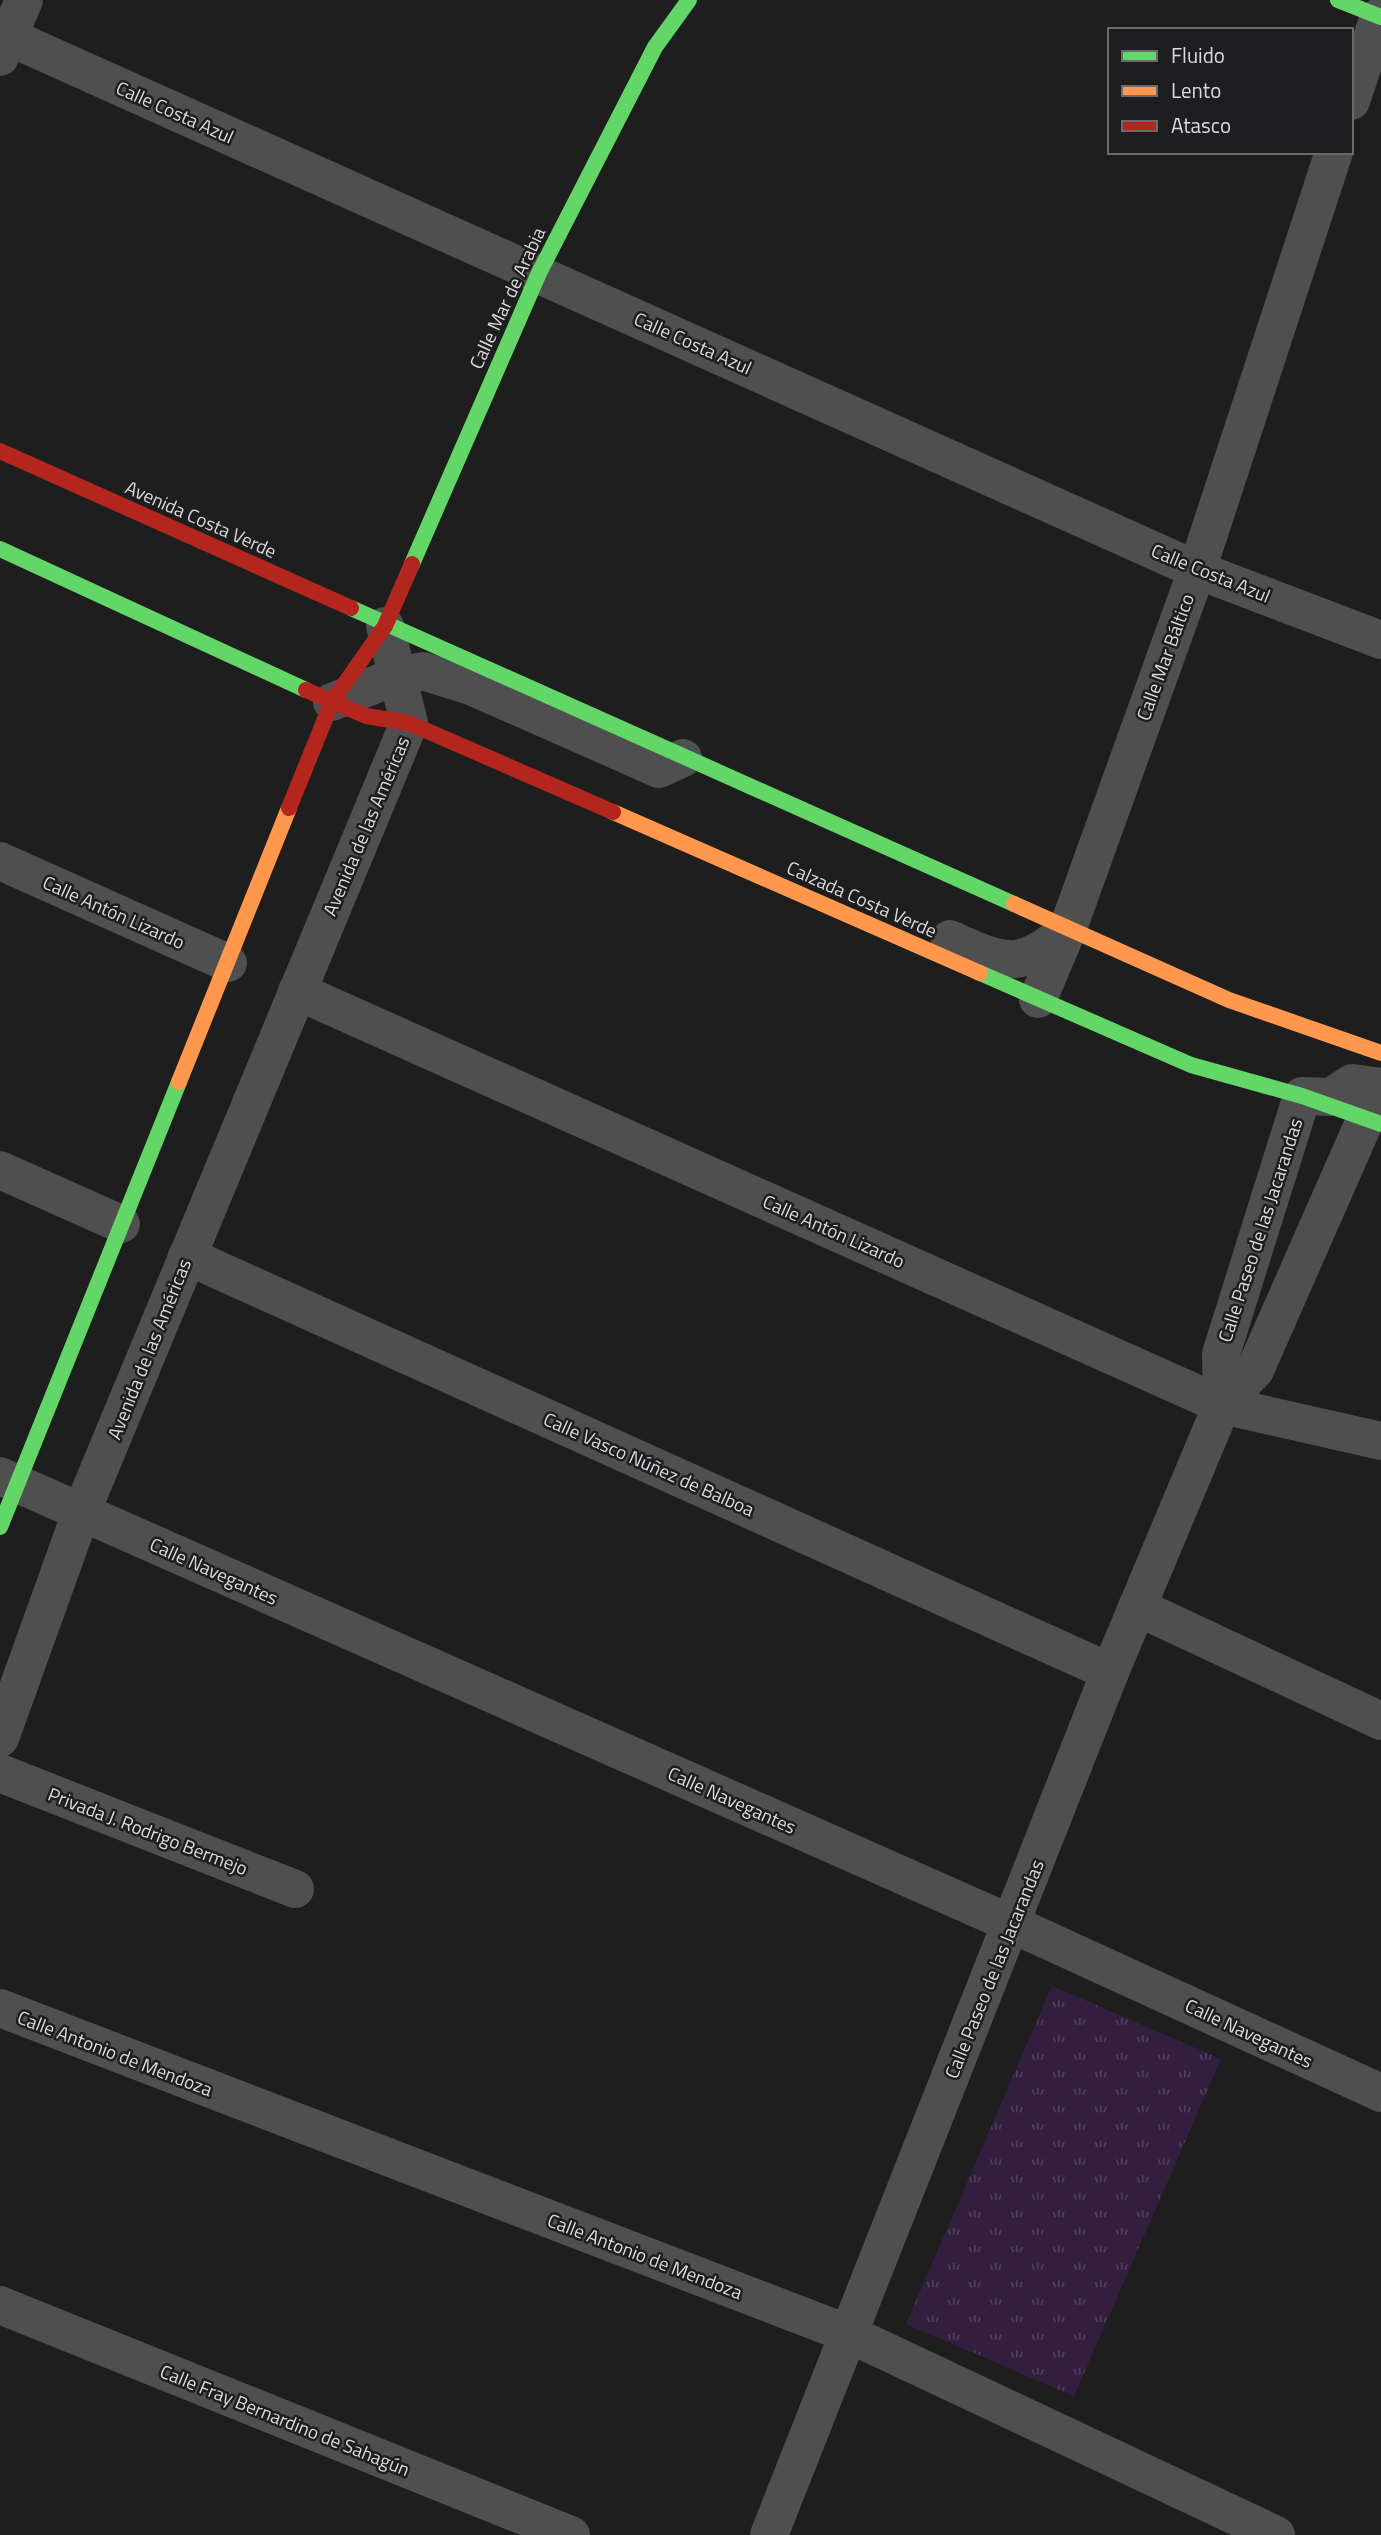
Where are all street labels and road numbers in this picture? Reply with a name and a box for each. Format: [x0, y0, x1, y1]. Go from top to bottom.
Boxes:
street label: Calle Costa Azul [112, 73, 239, 150]
street label: Calle Mar de Arabia [461, 222, 552, 374]
street label: Calle Costa Azul [630, 304, 757, 381]
street label: Avenida Costa Verde [121, 472, 282, 565]
street label: Calle Costa Azul [1147, 535, 1275, 610]
street label: Calle Mar Báltico [1128, 589, 1201, 724]
street label: Avenida de las Américas [315, 731, 417, 920]
street label: Calzada Costa Verde [783, 852, 942, 945]
street label: Calle Antón Lizardo [39, 867, 190, 956]
street label: Calle Paseo de las Jacarandas [1210, 1114, 1310, 1346]
street label: Calle Antón Lizardo [759, 1186, 910, 1275]
street label: Avenida de las Américas [99, 1254, 198, 1444]
street label: Calle Vasco Núñez de Balboa [539, 1404, 760, 1523]
street label: Calle Navegantes [145, 1529, 283, 1612]
street label: Calle Navegantes [663, 1758, 801, 1841]
street label: Privada J. Rodrigo Bermejo [44, 1779, 252, 1882]
street label: Calle Paseo de las Jacarandas [936, 1855, 1051, 2083]
street label: Calle Navegantes [1181, 1990, 1318, 2075]
street label: Calle Antonio de Mendoza [13, 2002, 217, 2103]
street label: Calle Antonio de Mendoza [543, 2205, 747, 2306]
street label: Calle Fray Bernardino de Sahagún [156, 2356, 415, 2483]

